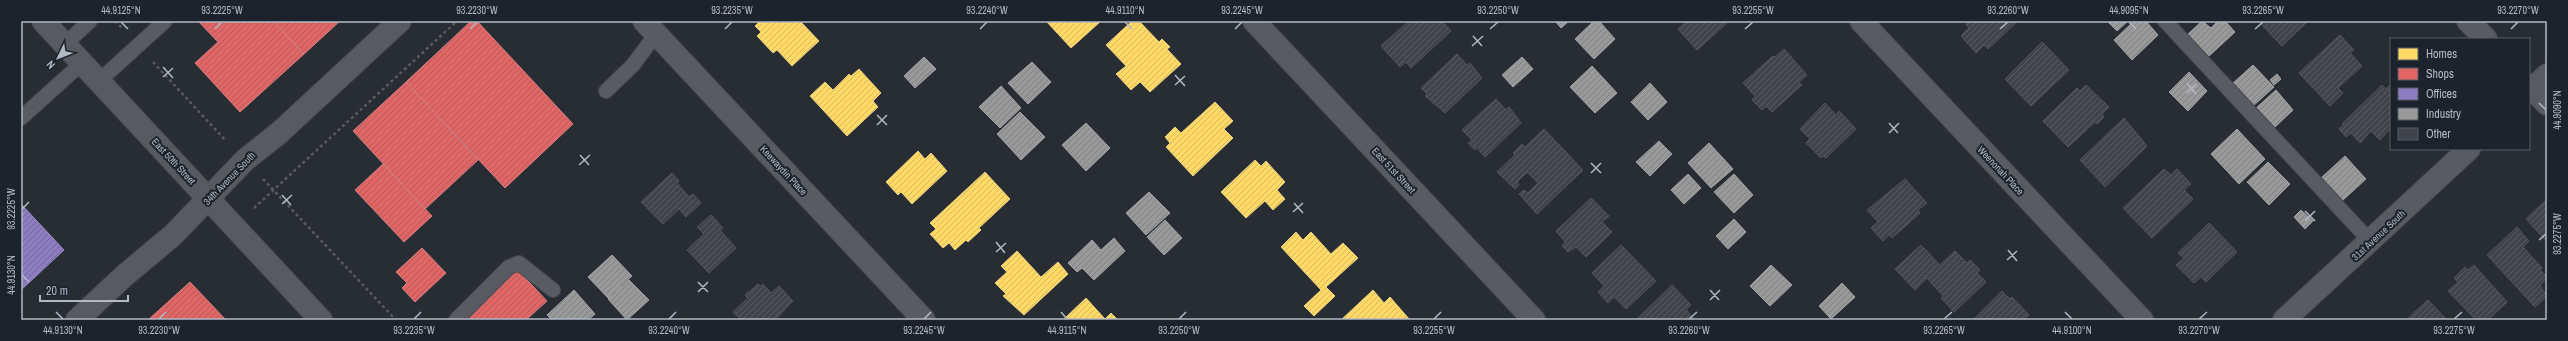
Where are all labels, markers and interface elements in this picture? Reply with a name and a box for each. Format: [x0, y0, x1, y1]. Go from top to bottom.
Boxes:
text: 44.9125°N [101, 4, 141, 17]
text: 93.2225°W [201, 4, 243, 17]
text: 93.2230°W [456, 4, 498, 17]
text: 93.2235°W [711, 4, 753, 17]
text: 93.2240°W [966, 4, 1008, 17]
text: 44.9110°N [1106, 4, 1145, 17]
text: 93.2245°W [1221, 4, 1263, 17]
text: 93.2250°W [1477, 4, 1519, 17]
text: 93.2255°W [1732, 4, 1774, 17]
text: 93.2260°W [1987, 4, 2029, 17]
text: 44.9095°N [2109, 4, 2149, 17]
text: 93.2265°W [2242, 4, 2284, 17]
text: 93.2270°W [2497, 4, 2539, 17]
north arrow [38, 38, 78, 78]
legend [2390, 38, 2530, 150]
text: Homes [2426, 46, 2457, 62]
text: N [43, 58, 58, 72]
text: Shops [2426, 66, 2454, 82]
text: Offices [2426, 86, 2457, 102]
text: 44.9090°N [2551, 90, 2564, 130]
text: Industry [2426, 106, 2461, 122]
text: Other [2426, 126, 2451, 142]
street label: East 50th Street [149, 135, 199, 188]
street label: Keewaydin Place [757, 143, 810, 198]
street label: Weenonah Place [1975, 143, 2027, 198]
street label: East 51st Street [1369, 145, 1419, 197]
street label: 34th Avenue South [201, 149, 258, 208]
text: 93.2225°W [5, 188, 18, 230]
street label: 31st Avenue South [2349, 207, 2408, 264]
text: 93.2275°W [2551, 213, 2564, 255]
text: 44.9130°N [5, 255, 18, 295]
scale bar [40, 277, 128, 303]
text: 20 m [46, 283, 68, 299]
text: 44.9130°N [43, 324, 83, 337]
text: 93.2230°W [138, 324, 180, 337]
text: 93.2235°W [393, 324, 435, 337]
text: 93.2240°W [648, 324, 690, 337]
text: 93.2245°W [903, 324, 945, 337]
text: 44.9115°N [1048, 324, 1087, 337]
text: 93.2250°W [1158, 324, 1200, 337]
text: 93.2255°W [1413, 324, 1455, 337]
text: 93.2260°W [1668, 324, 1710, 337]
text: 93.2265°W [1923, 324, 1965, 337]
text: 44.9100°N [2052, 324, 2092, 337]
text: 93.2270°W [2178, 324, 2220, 337]
text: 93.2275°W [2433, 324, 2475, 337]

